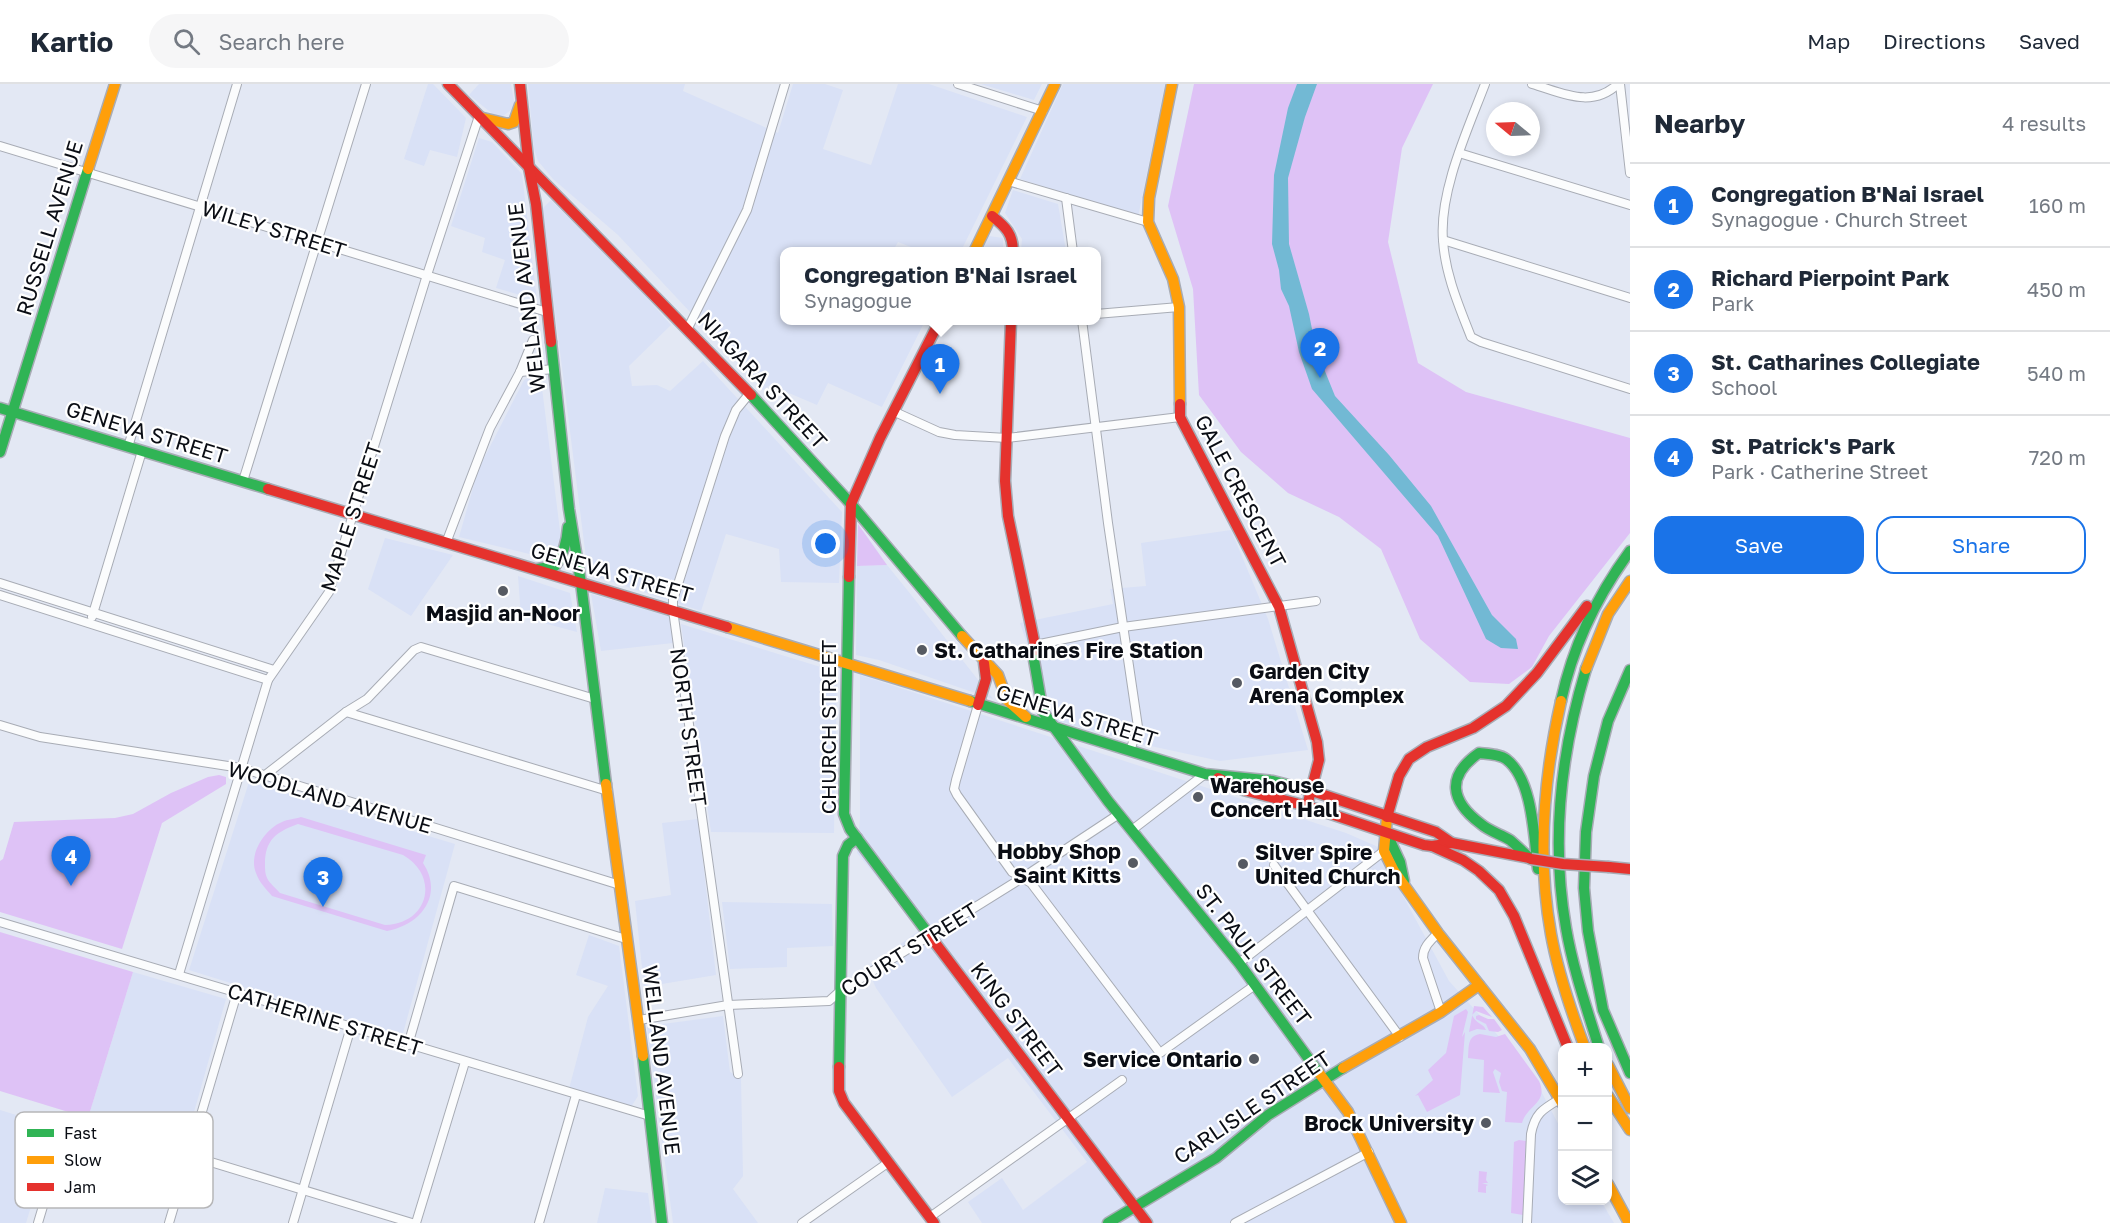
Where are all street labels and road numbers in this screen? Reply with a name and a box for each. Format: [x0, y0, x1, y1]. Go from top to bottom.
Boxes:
street label: RUSSELL AVENUE [10, 137, 88, 319]
street label: WILEY STREET [199, 195, 349, 263]
street label: WELLAND AVENUE [501, 202, 551, 394]
street label: NIAGARA STREET [693, 306, 833, 454]
street label: GENEVA STREET [63, 395, 231, 469]
street label: GALE CRESCENT [1190, 410, 1292, 572]
street label: MAPLE STREET [315, 439, 387, 595]
street label: GENEVA STREET [528, 536, 696, 608]
street label: CHURCH STREET [815, 640, 841, 814]
street label: NORTH STREET [665, 646, 713, 808]
street label: GENEVA STREET [993, 678, 1161, 752]
street label: WOODLAND AVENUE [225, 755, 435, 839]
street label: ST. PAUL STREET [1191, 878, 1317, 1030]
street label: COURT STREET [836, 896, 982, 1002]
street label: KING STREET [966, 957, 1068, 1081]
street label: WELLAND AVENUE [637, 964, 687, 1156]
street label: CATHERINE STREET [224, 977, 426, 1061]
street label: CARLISLE STREET [1169, 1045, 1335, 1169]

